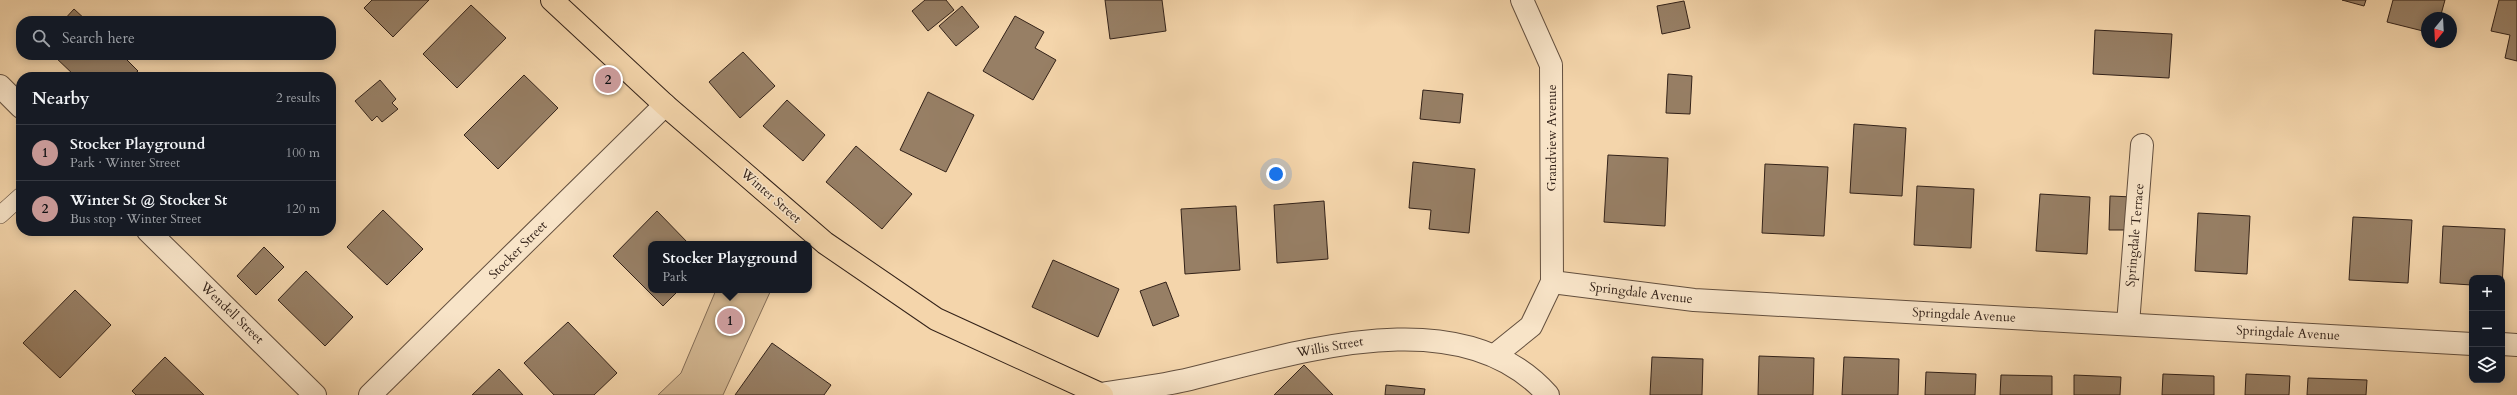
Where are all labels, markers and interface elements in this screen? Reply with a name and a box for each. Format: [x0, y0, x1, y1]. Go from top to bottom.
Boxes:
north arrow [2421, 12, 2457, 48]
search box [16, 16, 336, 60]
icon: search [30, 27, 52, 49]
text: Search here [62, 28, 135, 48]
pin: 2 [595, 65, 621, 95]
street label: Grandview Avenue [1543, 84, 1561, 192]
text: Nearby [32, 87, 89, 110]
text: 2 results [276, 89, 320, 107]
text: Stocker Playground [70, 134, 205, 154]
text: 1 [42, 144, 48, 162]
text: 100 m [286, 144, 320, 162]
text: Park · Winter Street [70, 154, 180, 172]
street label: Winter Street [736, 164, 805, 227]
your location [1266, 164, 1286, 184]
street label: Springdale Terrace [2121, 182, 2149, 288]
text: Winter St @ Stocker St [70, 190, 227, 210]
text: 2 [42, 200, 48, 218]
text: 120 m [286, 200, 320, 218]
text: Bus stop · Winter Street [70, 210, 201, 228]
street label: Stocker Street [485, 217, 551, 283]
popup [648, 241, 812, 293]
text: Stocker Playground [662, 248, 798, 268]
text: Park [662, 268, 687, 286]
map controls [2469, 275, 2505, 383]
button: + [2469, 275, 2505, 311]
street label: Wendell Street [196, 277, 268, 348]
street label: Springdale Avenue [1588, 278, 1694, 308]
street label: Springdale Avenue [1912, 303, 2016, 327]
pin: 1 [717, 306, 743, 336]
button: − [2469, 311, 2505, 347]
street label: Springdale Avenue [2236, 321, 2340, 345]
street label: Willis Street [1294, 332, 1365, 362]
button: layers [2469, 347, 2505, 383]

